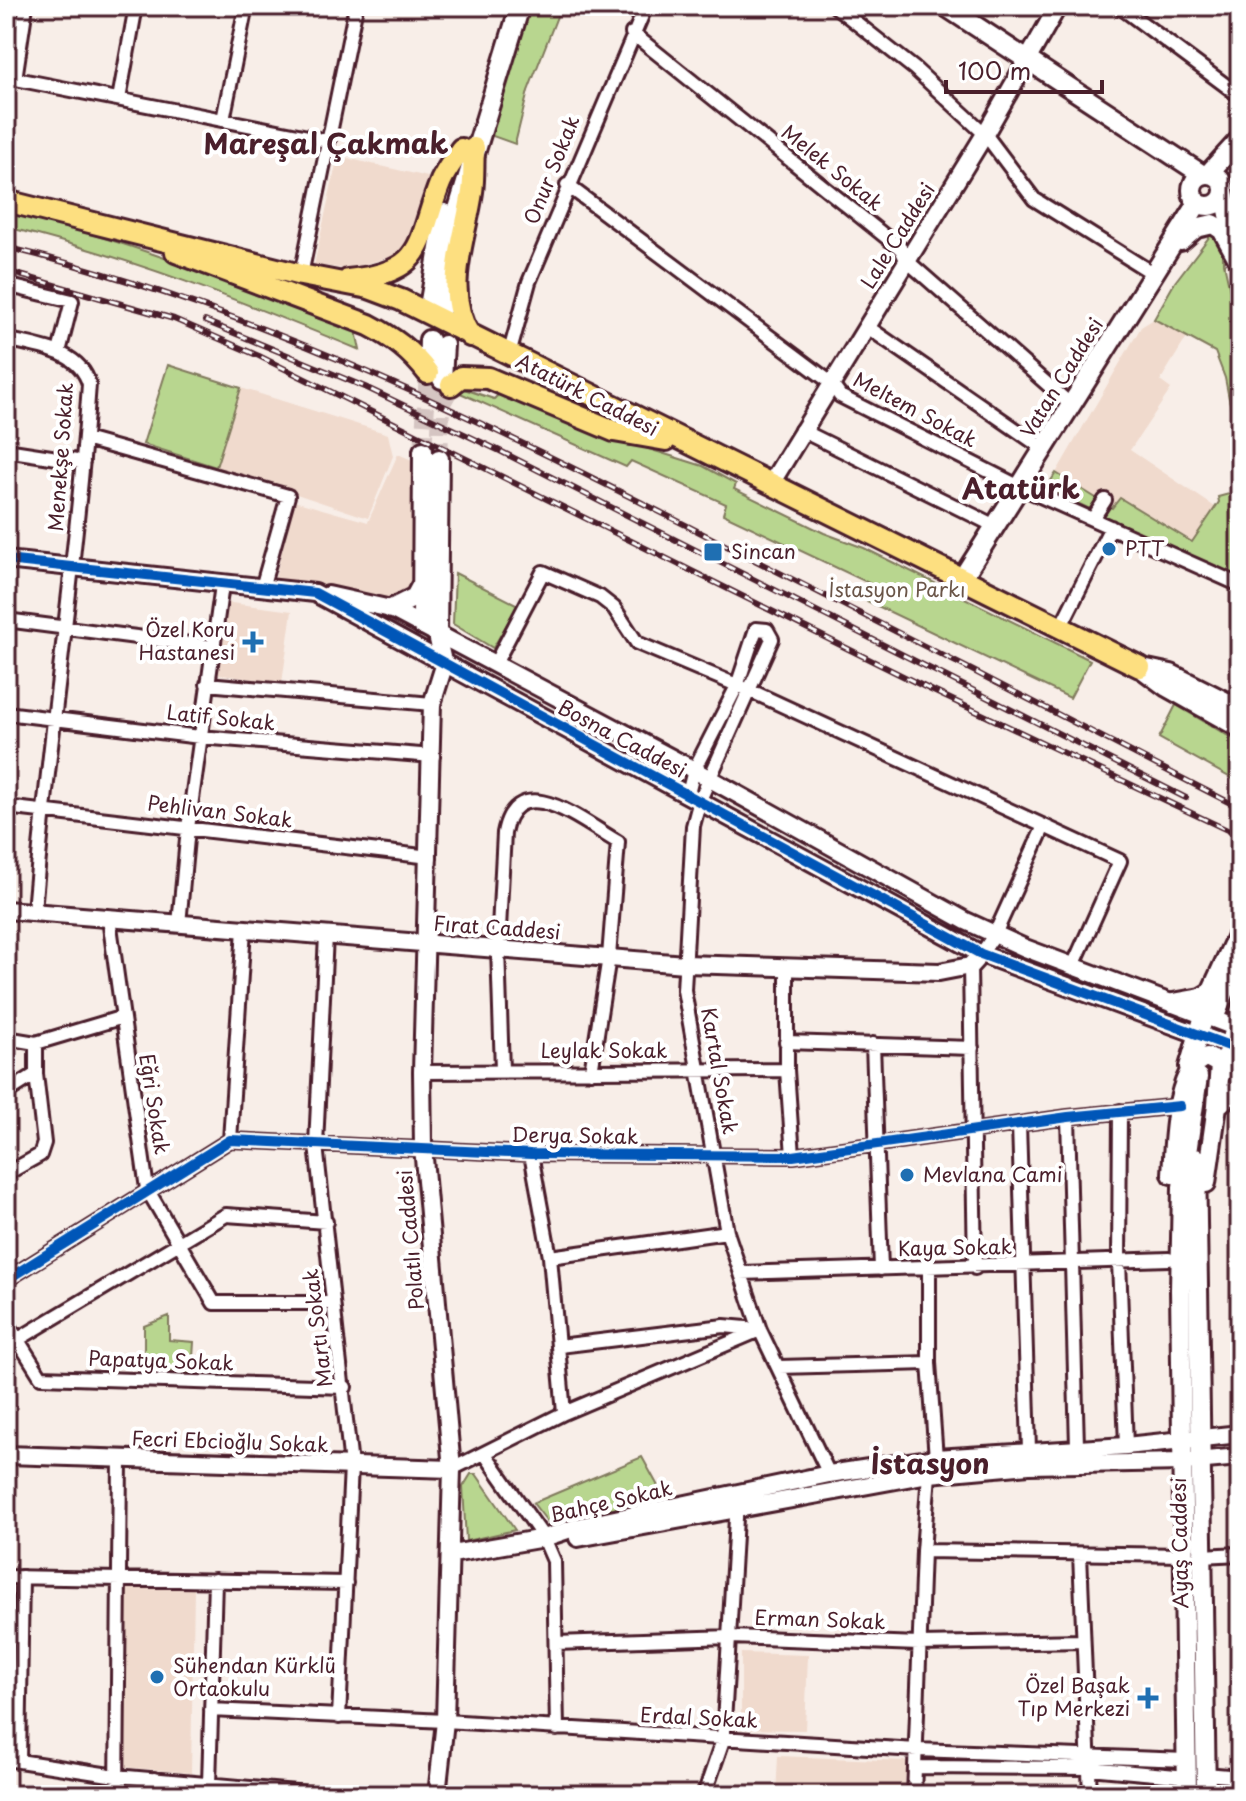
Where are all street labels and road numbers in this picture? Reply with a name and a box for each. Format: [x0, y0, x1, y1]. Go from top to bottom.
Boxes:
street label: Onur Sokak [516, 111, 587, 229]
street label: Melek Sokak [775, 117, 890, 218]
street label: Lale Caddesi [853, 177, 942, 294]
street label: Vatan Caddesi [1012, 312, 1110, 443]
street label: Atatürk Caddesi [511, 345, 664, 443]
street label: Meltem Sokak [848, 364, 983, 454]
street label: Menekşe Sokak [40, 381, 80, 532]
street label: Bosna Caddesi [553, 692, 692, 785]
street label: Latif Sokak [165, 696, 277, 738]
street label: Pehlivan Sokak [146, 787, 294, 835]
street label: Fırat Caddesi [433, 908, 562, 946]
street label: Kartal Sokak [694, 1005, 746, 1137]
street label: Leylak Sokak [540, 1035, 668, 1065]
street label: Eğri Sokak [132, 1051, 178, 1156]
street label: Derya Sokak [511, 1119, 639, 1151]
street label: Polatlı Caddesi [389, 1169, 431, 1311]
street label: Kaya Sokak [898, 1231, 1012, 1263]
street label: Martı Sokak [295, 1267, 339, 1389]
street label: Papatya Sokak [88, 1342, 234, 1378]
street label: Fecri Ebcioğlu Sokak [131, 1423, 329, 1459]
street label: Bahçe Sokak [547, 1472, 675, 1530]
street label: Ayaş Caddesi [1163, 1477, 1195, 1609]
street label: Erman Sokak [754, 1602, 886, 1636]
street label: Erdal Sokak [639, 1699, 759, 1735]

